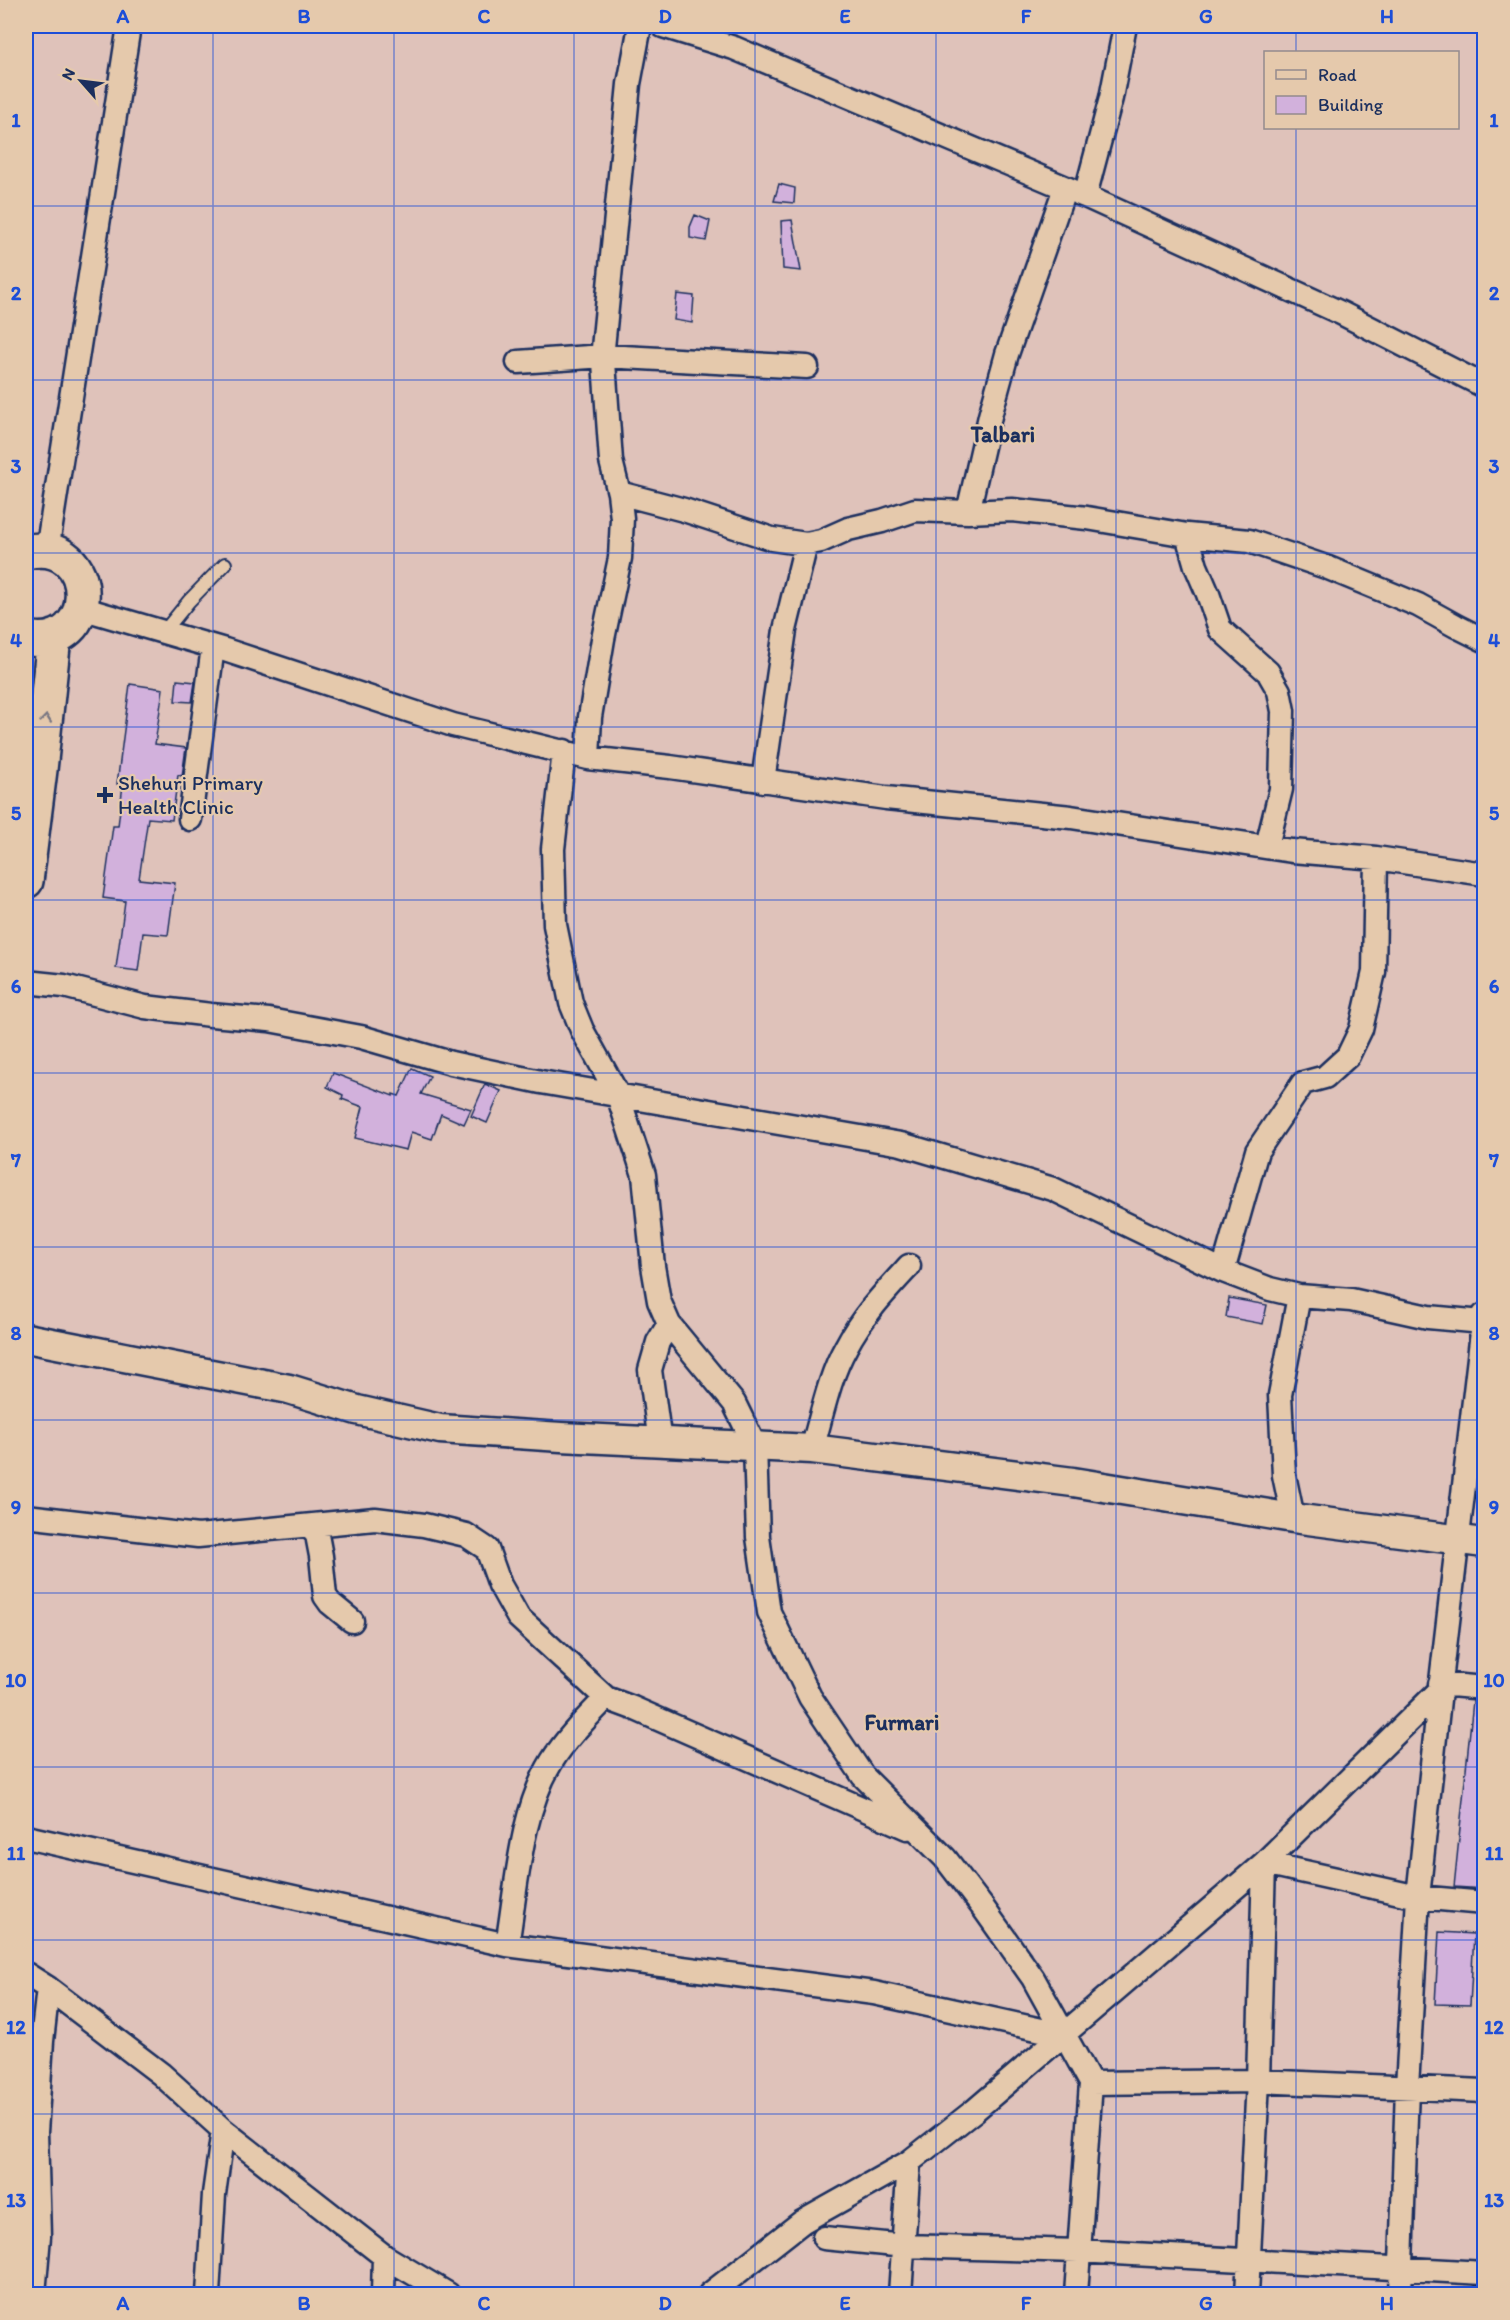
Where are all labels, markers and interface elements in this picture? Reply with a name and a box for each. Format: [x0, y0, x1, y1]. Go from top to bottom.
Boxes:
text: A [116, 4, 130, 28]
text: B [298, 4, 311, 28]
text: C [478, 4, 491, 28]
text: D [658, 4, 672, 28]
text: E [839, 4, 851, 28]
text: F [1021, 4, 1032, 28]
text: G [1199, 4, 1213, 28]
text: H [1380, 4, 1394, 28]
north arrow [51, 51, 111, 111]
legend [1264, 51, 1459, 129]
text: Road [1318, 64, 1357, 86]
text: N [57, 65, 79, 83]
text: Building [1318, 94, 1384, 116]
text: 1 [11, 108, 21, 132]
text: 1 [1489, 108, 1499, 132]
text: 2 [11, 281, 22, 305]
text: 2 [1489, 281, 1500, 305]
district label: Talbari [970, 421, 1035, 448]
text: 3 [11, 454, 22, 478]
text: 3 [1489, 454, 1500, 478]
text: 4 [10, 628, 22, 652]
text: 4 [1488, 628, 1500, 652]
one-way arrow [39, 714, 52, 723]
place label: Shehuri Primary Health Clinic [118, 770, 263, 819]
marker: Shehuri Primary Health Clinic [96, 786, 114, 804]
text: 5 [11, 801, 22, 825]
text: 5 [1489, 801, 1500, 825]
text: 6 [11, 974, 22, 998]
text: 6 [1489, 974, 1500, 998]
text: 7 [10, 1148, 21, 1172]
text: 7 [1488, 1148, 1499, 1172]
text: 8 [11, 1321, 22, 1345]
text: 8 [1489, 1321, 1500, 1345]
text: 9 [11, 1495, 21, 1519]
text: 9 [1489, 1495, 1499, 1519]
text: 10 [5, 1668, 27, 1692]
text: 10 [1483, 1668, 1505, 1692]
district label: Furmari [865, 1709, 939, 1736]
text: 11 [7, 1841, 26, 1865]
text: 11 [1485, 1841, 1504, 1865]
text: 12 [6, 2015, 26, 2039]
text: 12 [1484, 2015, 1504, 2039]
text: 13 [6, 2188, 26, 2212]
text: 13 [1484, 2188, 1504, 2212]
text: A [116, 2291, 130, 2315]
text: B [298, 2291, 311, 2315]
text: C [478, 2291, 491, 2315]
text: D [658, 2291, 672, 2315]
text: E [839, 2291, 851, 2315]
text: F [1021, 2291, 1032, 2315]
text: G [1199, 2291, 1213, 2315]
text: H [1380, 2291, 1394, 2315]

